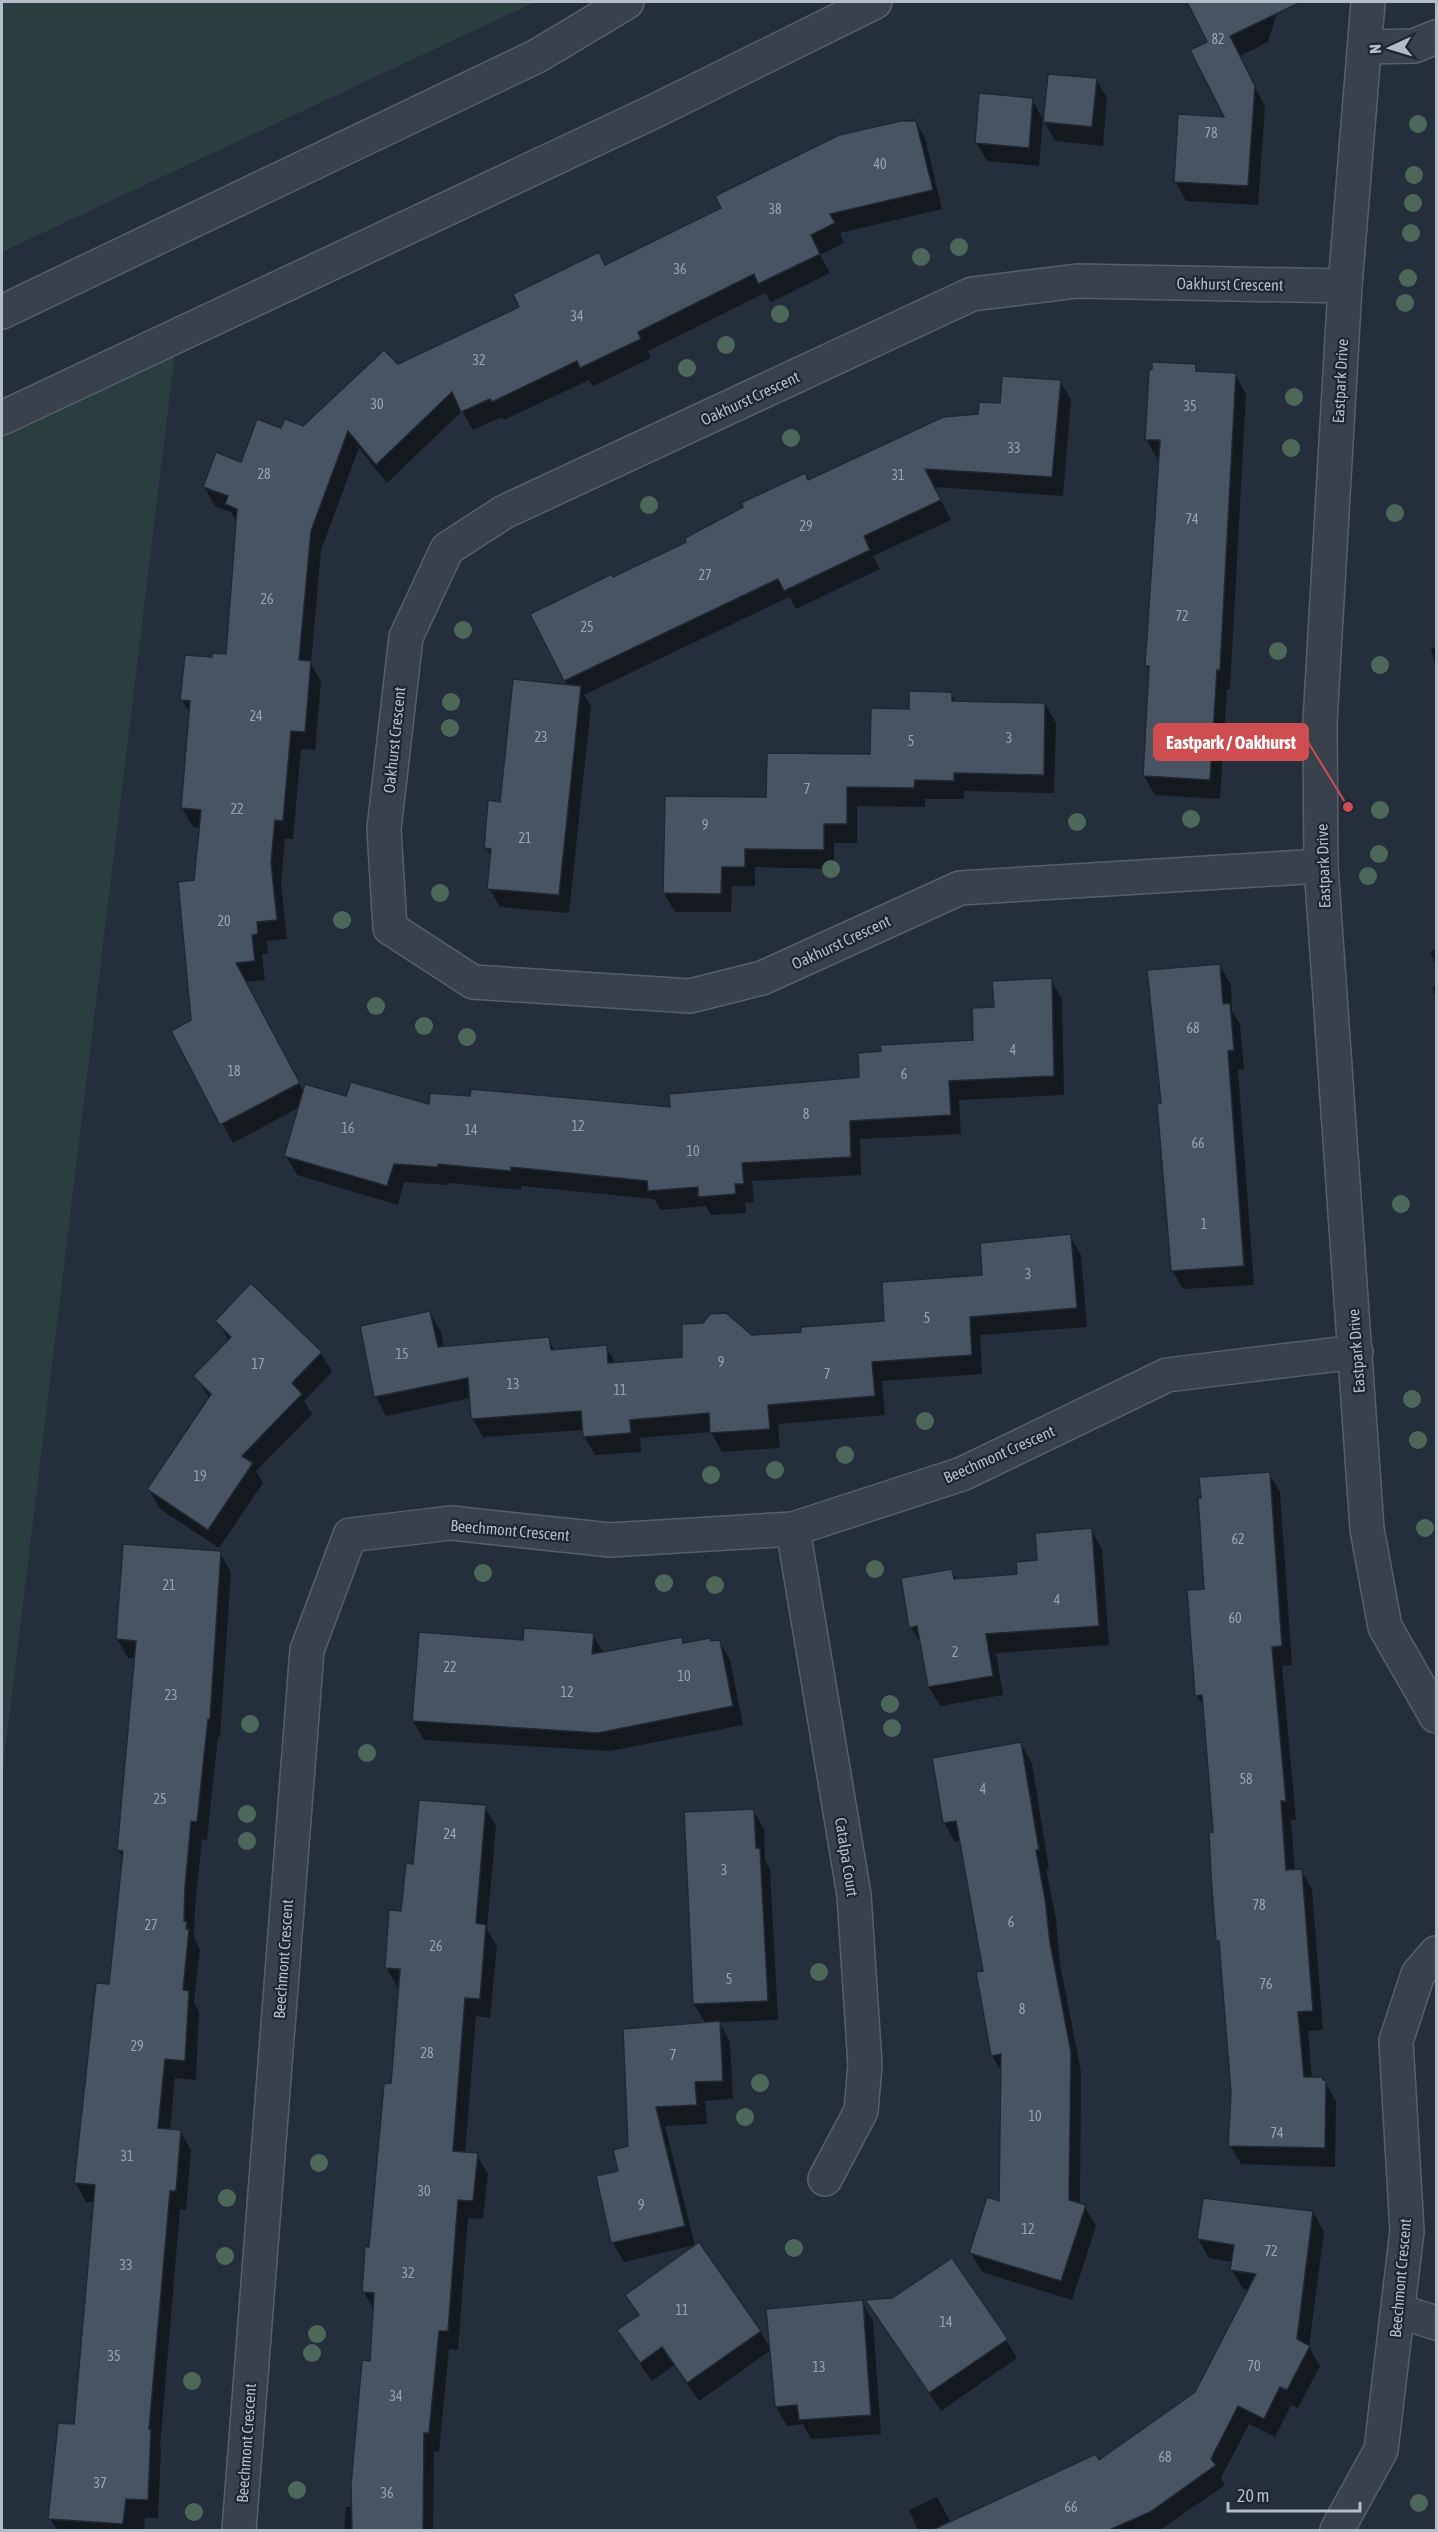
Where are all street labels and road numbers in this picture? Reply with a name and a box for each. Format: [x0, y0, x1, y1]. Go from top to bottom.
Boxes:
street label: Oakhurst Crescent [1176, 274, 1284, 294]
street label: Eastpark Drive [1329, 338, 1352, 424]
street label: Oakhurst Crescent [698, 367, 803, 429]
street label: Oakhurst Crescent [379, 686, 409, 794]
street label: Eastpark Drive [1313, 823, 1334, 909]
street label: Oakhurst Crescent [789, 911, 894, 973]
street label: Eastpark Drive [1344, 1308, 1369, 1394]
street label: Beechmont Crescent [941, 1421, 1058, 1487]
street label: Beechmont Crescent [450, 1516, 571, 1544]
street label: Catalpa Court [831, 1816, 862, 1898]
street label: Beechmont Crescent [270, 1898, 296, 2019]
street label: Beechmont Crescent [1386, 2217, 1414, 2338]
street label: Beechmont Crescent [233, 2382, 259, 2503]

